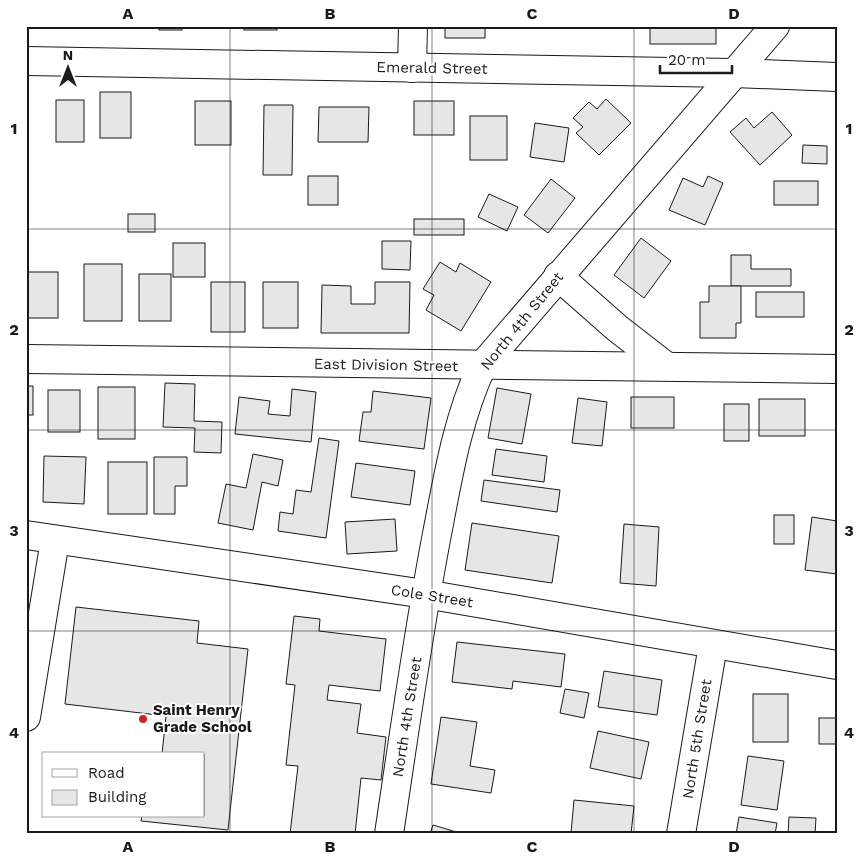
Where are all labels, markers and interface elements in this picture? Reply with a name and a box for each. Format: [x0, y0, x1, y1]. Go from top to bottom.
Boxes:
text: A [123, 4, 134, 23]
text: B [325, 4, 336, 23]
text: C [527, 4, 538, 23]
text: D [728, 4, 740, 23]
north arrow [42, 42, 92, 92]
scale bar [660, 42, 733, 74]
text: N [63, 47, 73, 63]
text: 20 m [668, 51, 706, 69]
street label: Emerald Street [376, 58, 488, 78]
text: 1 [11, 119, 17, 138]
text: 1 [846, 119, 852, 138]
street label: North 4th Street [477, 268, 568, 374]
text: 2 [9, 320, 19, 339]
text: 2 [844, 320, 854, 339]
street label: East Division Street [314, 355, 459, 375]
text: 3 [9, 521, 19, 540]
text: 3 [844, 521, 854, 540]
street label: Cole Street [390, 581, 475, 611]
street label: North 4th Street [389, 655, 425, 778]
street label: North 5th Street [679, 677, 715, 800]
place label: Saint Henry Grade School [153, 701, 252, 736]
marker: Saint Henry Grade School [137, 713, 149, 725]
text: 4 [9, 723, 19, 742]
text: 4 [844, 723, 854, 742]
legend [42, 752, 205, 818]
text: Road [88, 764, 125, 782]
text: Building [88, 788, 146, 806]
text: A [123, 837, 134, 856]
text: B [325, 837, 336, 856]
text: C [527, 837, 538, 856]
text: D [728, 837, 740, 856]

